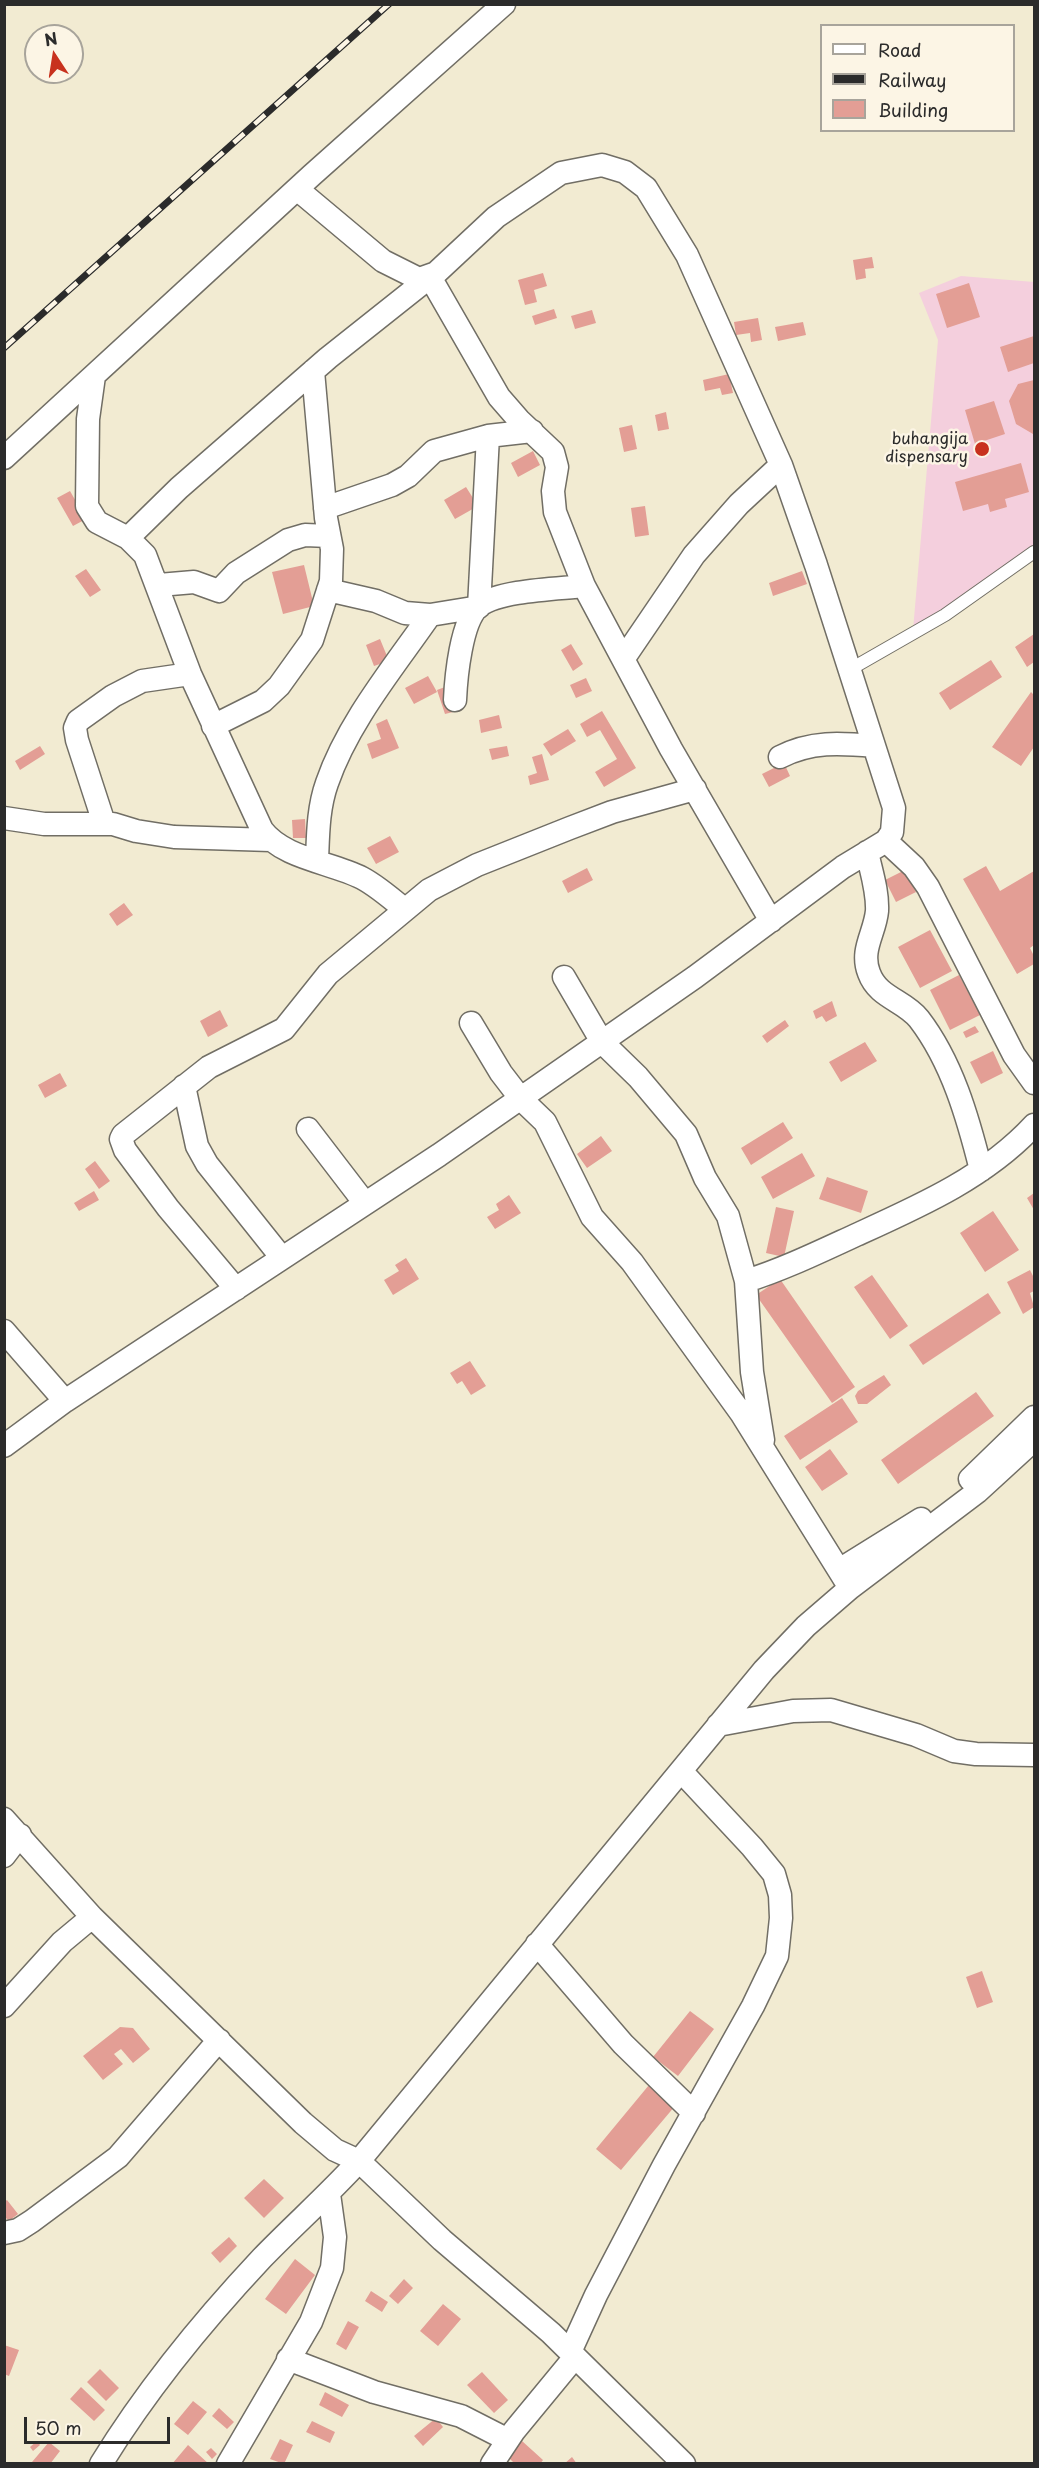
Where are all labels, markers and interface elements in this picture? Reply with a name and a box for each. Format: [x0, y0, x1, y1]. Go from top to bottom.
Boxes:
north arrow [24, 24, 84, 84]
legend [820, 24, 1015, 132]
text: N [42, 25, 59, 51]
text: Road [878, 36, 922, 63]
text: Railway [878, 66, 946, 93]
text: Building [878, 96, 948, 123]
place label: buhangija dispensary [885, 430, 968, 468]
marker: buhangija dispensary [973, 440, 991, 458]
scale bar [27, 2405, 172, 2443]
text: 50 m [35, 2414, 82, 2441]

